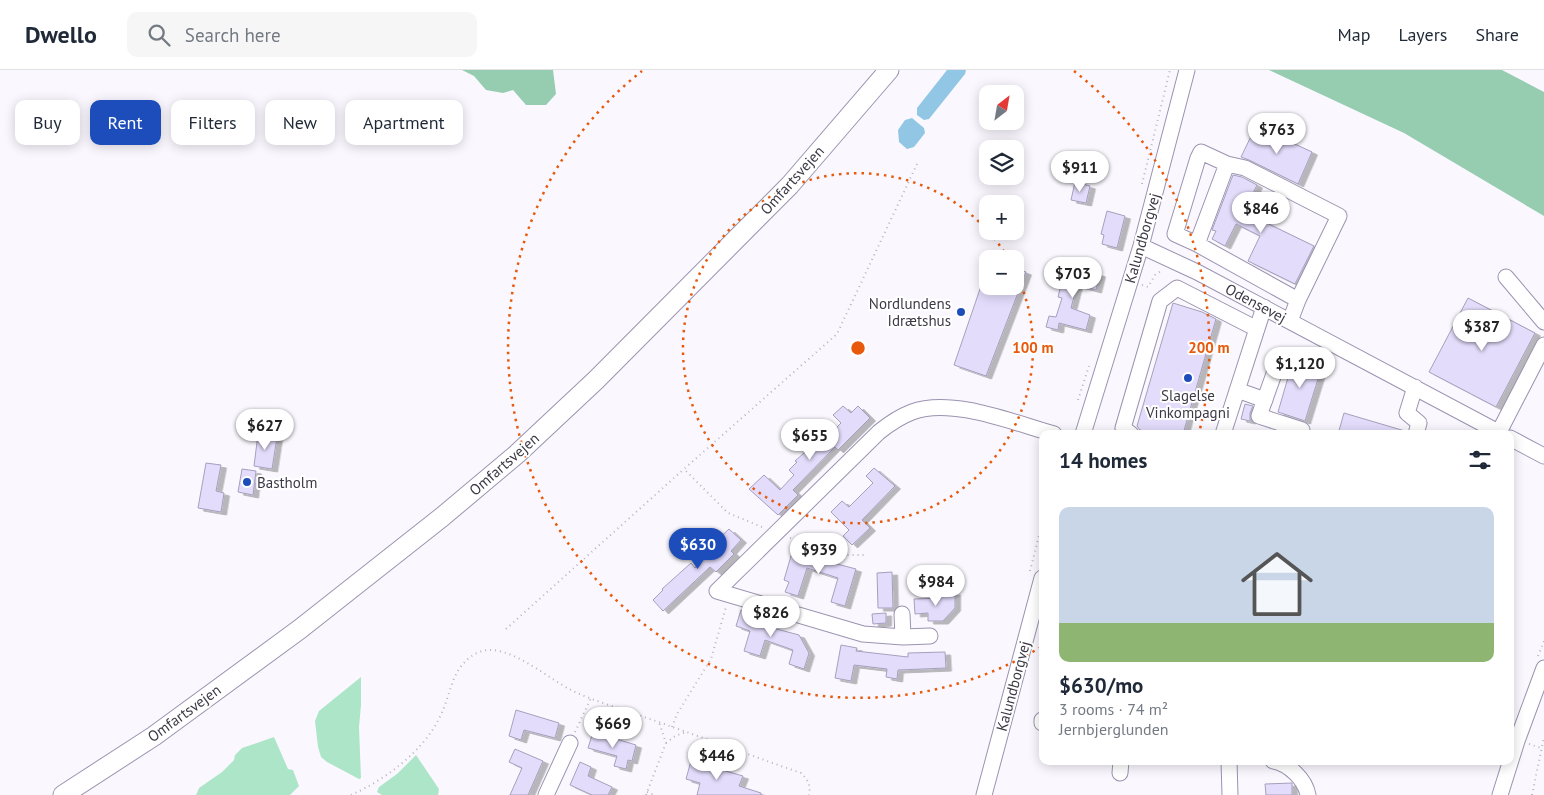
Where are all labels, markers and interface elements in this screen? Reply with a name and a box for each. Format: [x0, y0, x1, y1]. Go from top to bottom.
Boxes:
search box [127, 12, 477, 57]
text: Dwello [25, 19, 97, 50]
icon: search [145, 21, 173, 49]
text: Search here [185, 23, 281, 47]
text: Map [1338, 23, 1370, 46]
text: Layers [1398, 23, 1447, 46]
text: Share [1475, 23, 1519, 46]
north arrow [979, 85, 1024, 130]
map controls [979, 85, 1024, 295]
chip: Buy [15, 100, 80, 145]
chip: Rent [90, 100, 161, 145]
chip: Filters [171, 100, 255, 145]
chip: New [265, 100, 335, 145]
chip: Apartment [345, 100, 463, 145]
pin: $763 [1247, 112, 1307, 155]
text: $763 [1259, 119, 1295, 139]
button: layers [979, 140, 1024, 185]
street label: Omfartsvejen [756, 142, 828, 218]
pin: $911 [1050, 150, 1110, 193]
text: $911 [1062, 157, 1098, 177]
street label: Kalundborgvej [1120, 191, 1164, 285]
pin: $846 [1231, 191, 1291, 234]
button: + [979, 195, 1024, 240]
text: $846 [1243, 198, 1279, 218]
button: − [979, 250, 1024, 295]
pin: $703 [1043, 256, 1103, 299]
text: $703 [1055, 263, 1091, 283]
street label: Odensevej [1222, 279, 1290, 327]
place label: Nordlundens Idrætshus [869, 294, 951, 330]
marker: Nordlundens Idrætshus [955, 306, 967, 318]
pin: $387 [1452, 310, 1512, 352]
text: $387 [1464, 316, 1500, 336]
text: 100 m [1012, 338, 1054, 357]
text: 200 m [1188, 338, 1230, 357]
centre of rings [849, 339, 867, 357]
pin: $1,120 [1259, 346, 1341, 389]
text: $1,120 [1275, 353, 1325, 373]
marker: Slagelse Vinkompagni [1182, 372, 1194, 384]
place label: Slagelse Vinkompagni [1145, 386, 1230, 422]
pin: $627 [235, 408, 295, 451]
text: $627 [247, 415, 283, 435]
pin: $655 [780, 418, 840, 461]
text: $655 [792, 425, 828, 445]
street label: Omfartsvejen [465, 429, 543, 499]
icon: filters [1466, 446, 1494, 474]
text: 14 homes [1059, 447, 1147, 474]
place label: Bastholm [257, 473, 317, 492]
marker: Bastholm [241, 476, 253, 488]
pin: $630 [668, 528, 728, 570]
pin: $939 [789, 532, 849, 575]
text: $630 [680, 534, 716, 554]
text: $939 [801, 539, 837, 559]
icon: home [1232, 539, 1322, 629]
pin: $984 [906, 564, 966, 607]
text: $984 [918, 571, 954, 591]
pin: $826 [741, 596, 801, 638]
text: $826 [753, 602, 789, 622]
street label: Kalundborgvej [992, 639, 1034, 733]
text: $630/mo [1059, 672, 1143, 699]
street label: Omfartsvejen [144, 680, 224, 746]
text: 3 rooms · 74 m² [1059, 699, 1168, 719]
pin: $669 [583, 706, 643, 749]
text: $669 [595, 713, 631, 733]
text: Jernbjerglunden [1059, 719, 1169, 739]
pin: $446 [687, 738, 747, 781]
text: $446 [699, 745, 735, 765]

